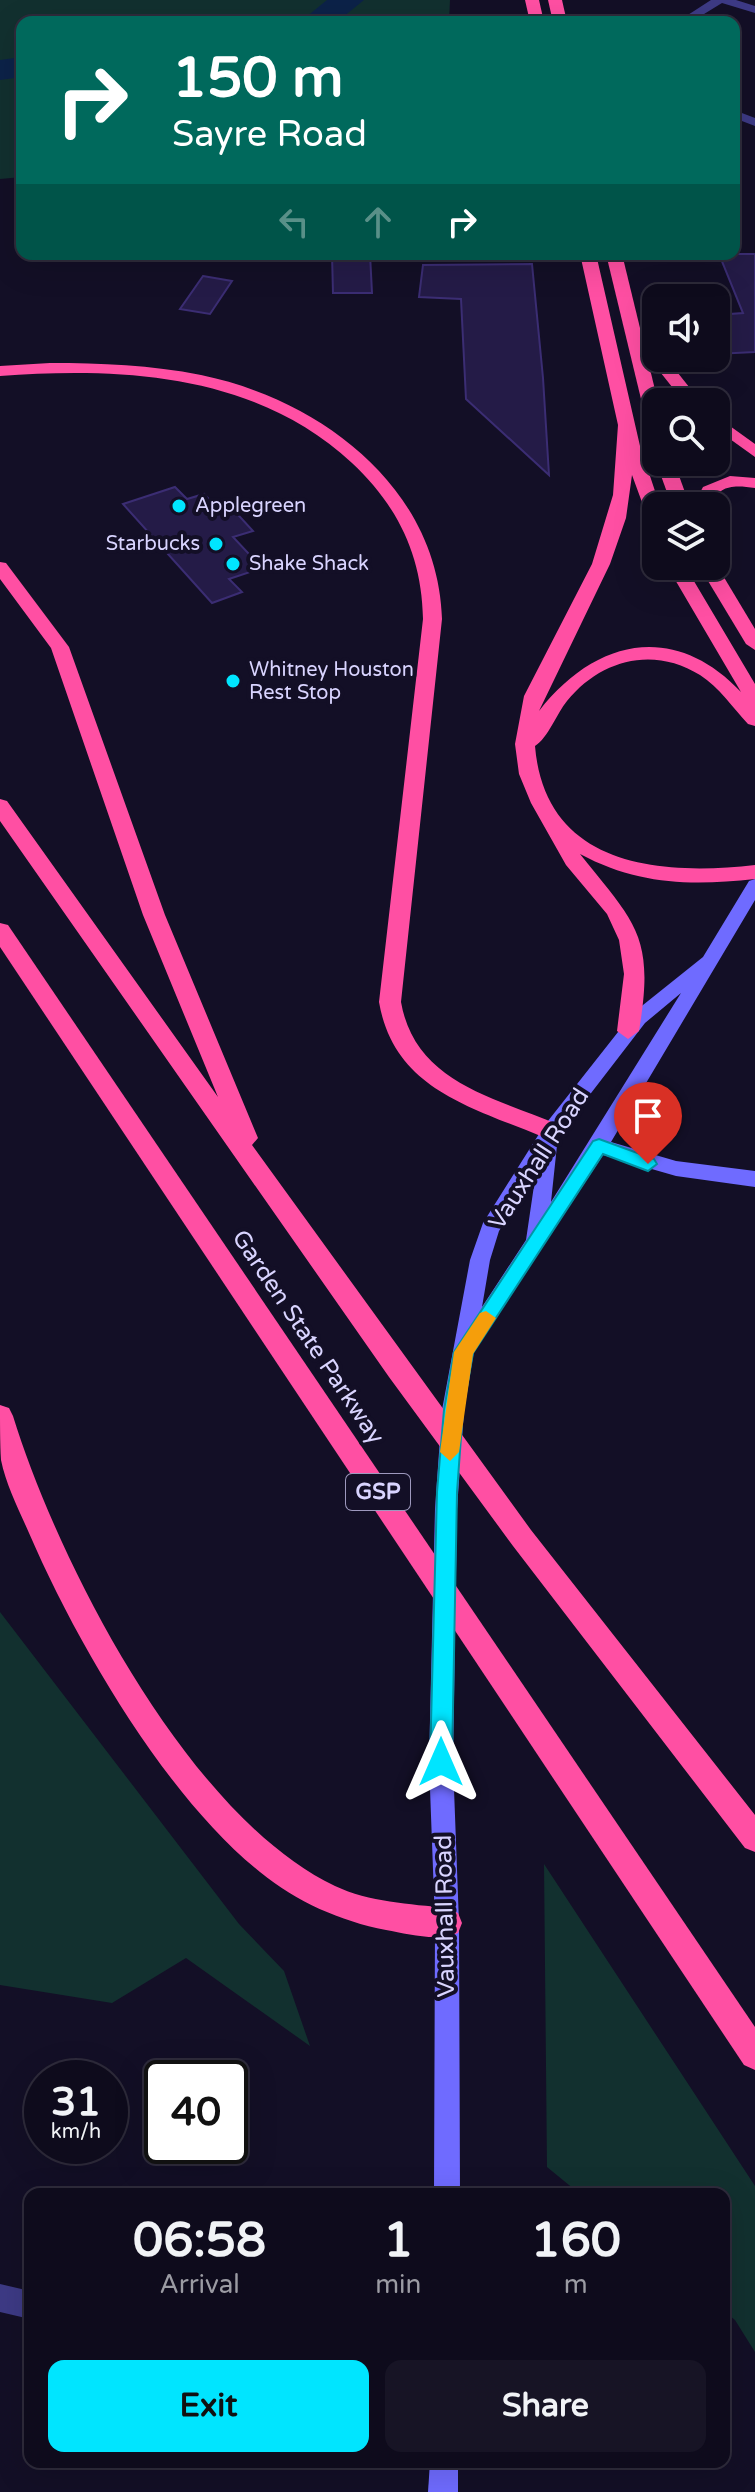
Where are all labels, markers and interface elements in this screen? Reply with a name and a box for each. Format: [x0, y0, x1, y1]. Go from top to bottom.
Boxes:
text: 150 m [172, 45, 343, 112]
icon: right [40, 48, 144, 152]
text: Sayre Road [172, 113, 367, 156]
icon: left [272, 200, 316, 244]
icon: ahead [356, 200, 400, 244]
icon: right [440, 200, 484, 244]
map controls [642, 284, 730, 580]
button: sound [642, 284, 730, 372]
button: search [642, 388, 730, 476]
button: layers [642, 492, 730, 580]
place label: Applegreen [195, 494, 306, 518]
marker: Applegreen [170, 497, 188, 515]
place label: Starbucks [106, 532, 200, 556]
marker: Starbucks [207, 535, 225, 553]
place label: Shake Shack [249, 552, 369, 576]
marker: Shake Shack [224, 555, 242, 573]
place label: Whitney Houston Rest Stop [249, 658, 414, 705]
marker: Whitney Houston Rest Stop [224, 672, 242, 690]
pin [614, 1082, 682, 1164]
street label: Vauxhall Road [483, 1083, 595, 1235]
icon: arrive [626, 1094, 670, 1138]
street label: Garden State Parkway [226, 1225, 390, 1450]
road number: GSP [346, 1474, 410, 1510]
position arrow [399, 1720, 483, 1804]
street label: Vauxhall Road [429, 1834, 461, 1998]
speed limit sign: 40 [144, 2060, 248, 2164]
text: 31 [51, 2078, 101, 2126]
text: km/h [51, 2120, 101, 2144]
text: 06:58 [133, 2212, 266, 2270]
text: 1 [383, 2212, 413, 2270]
text: 160 [530, 2212, 621, 2270]
text: Arrival [159, 2269, 240, 2300]
text: min [375, 2269, 421, 2300]
text: m [564, 2269, 588, 2300]
button: Exit [48, 2360, 369, 2452]
button: Share [385, 2360, 706, 2452]

